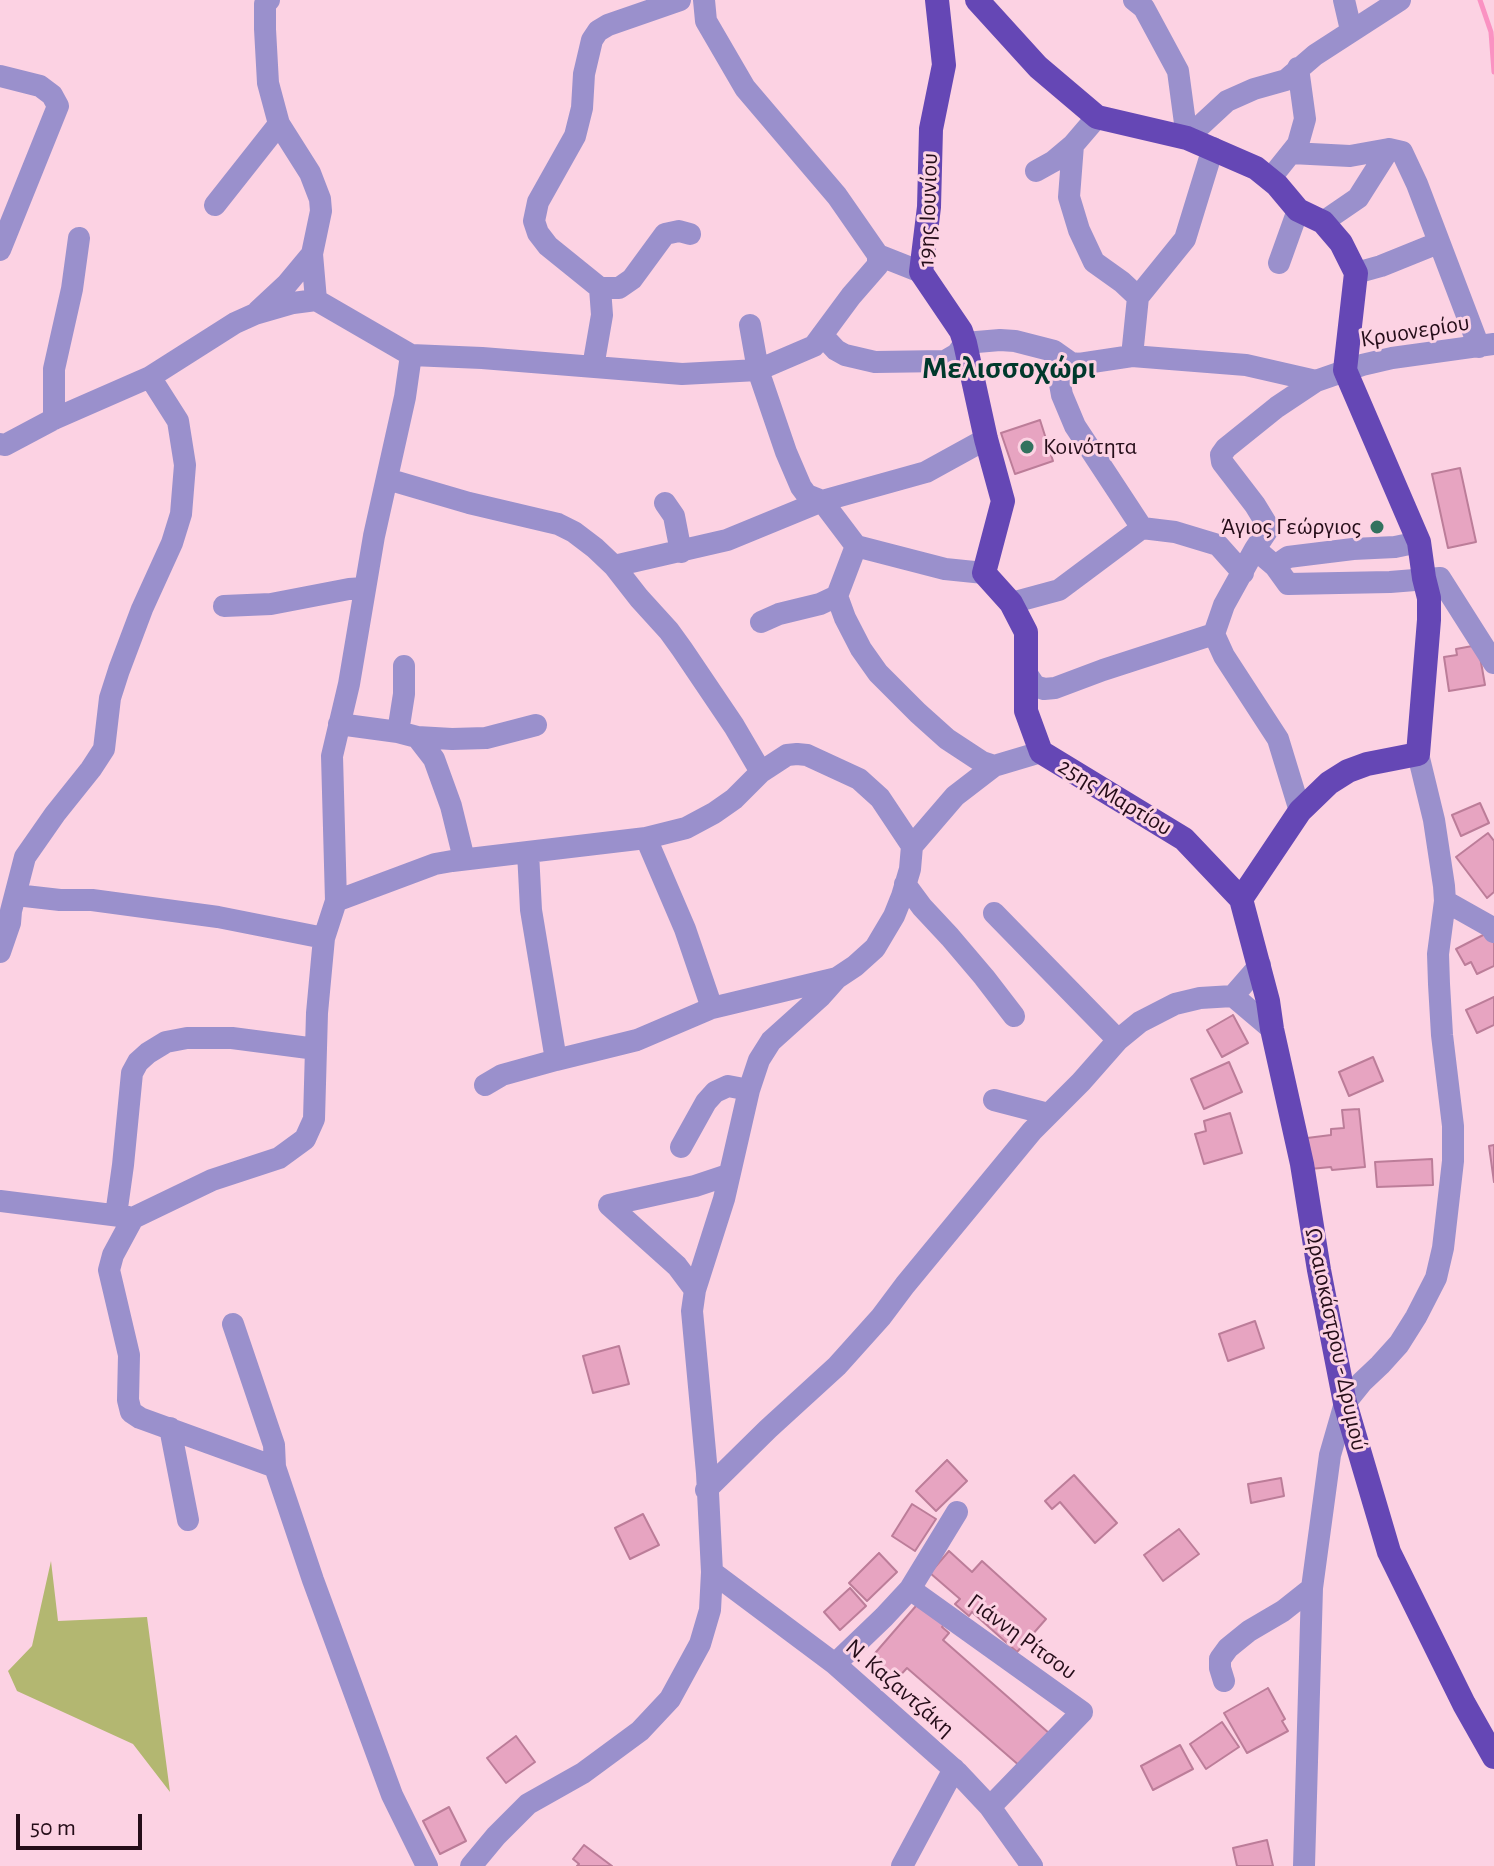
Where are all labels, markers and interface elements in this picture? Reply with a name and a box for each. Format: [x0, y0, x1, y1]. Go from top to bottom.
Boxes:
street label: 19ης Ιουνίου [912, 152, 944, 268]
street label: Κρυονερίου [1358, 308, 1472, 354]
district label: Μελισσοχώρι [922, 349, 1096, 387]
place label: Κοινότητα [1043, 433, 1137, 461]
marker: Κοινότητα [1018, 438, 1036, 456]
place label: Άγιος Γεώργιος [1220, 513, 1361, 541]
marker: Άγιος Γεώργιος [1368, 518, 1386, 536]
street label: 25ης Μαρτίου [1053, 752, 1177, 842]
street label: Ωραιοκάστρου - Δρυμού [1298, 1225, 1374, 1453]
street label: Γιάννη Ρίτσου [962, 1588, 1082, 1686]
street label: Ν. Καζαντζάκη [840, 1633, 960, 1743]
scale bar [20, 1798, 146, 1848]
text: 50 m [30, 1816, 76, 1840]

